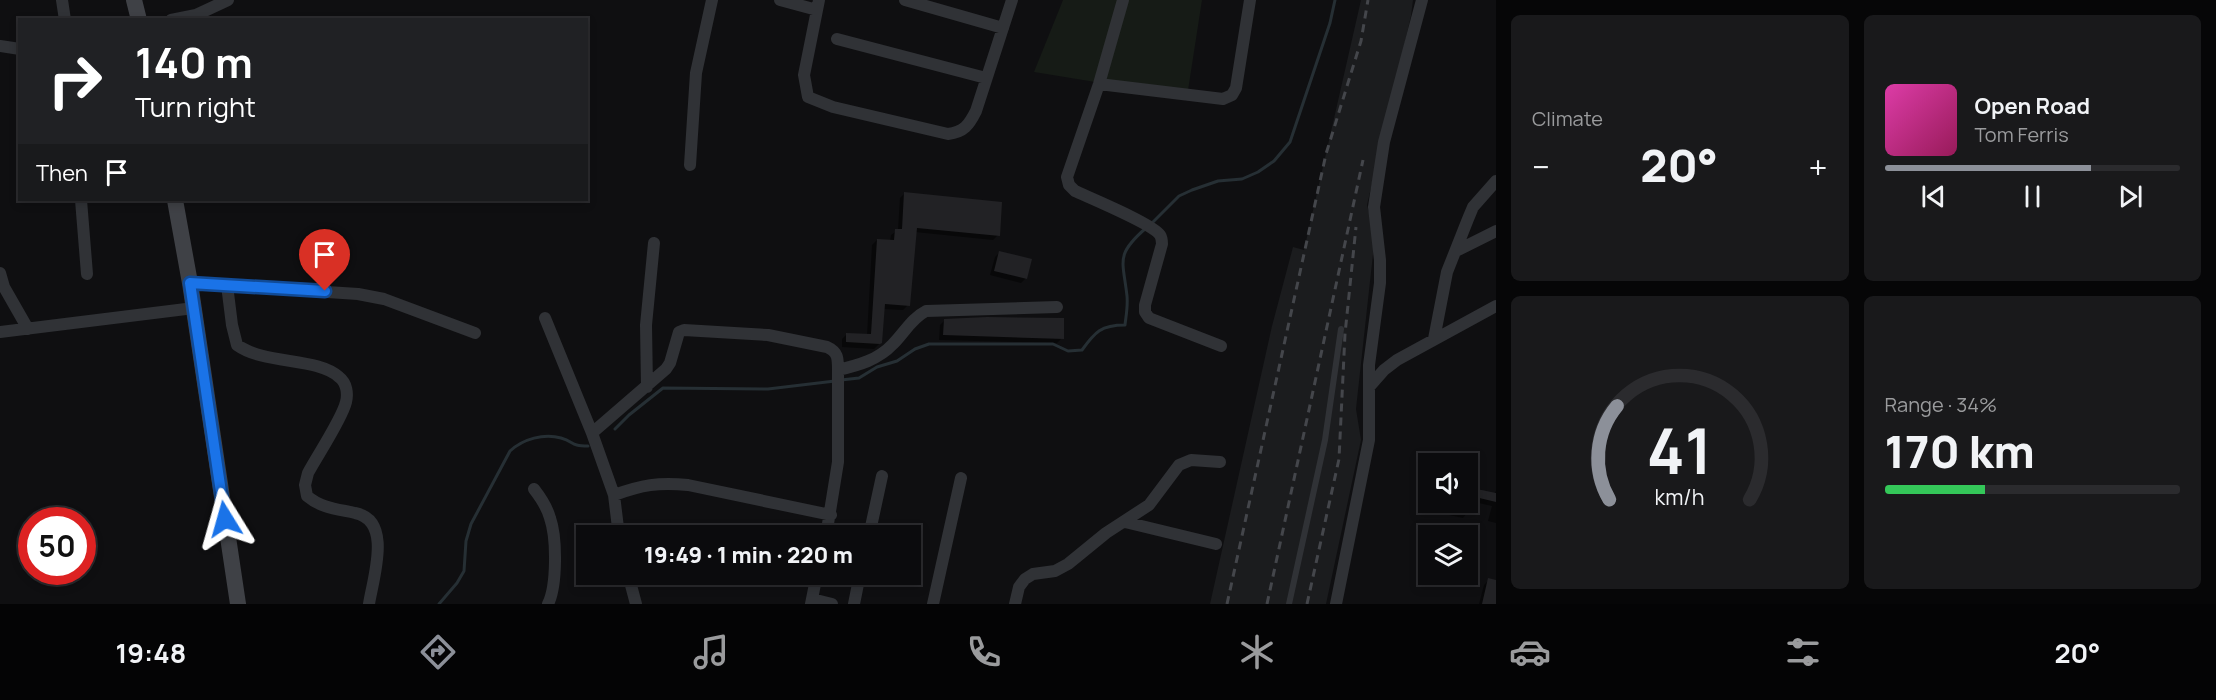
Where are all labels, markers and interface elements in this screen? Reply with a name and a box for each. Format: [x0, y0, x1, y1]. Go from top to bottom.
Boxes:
text: 140 m [135, 33, 253, 91]
icon: right [36, 42, 114, 120]
text: Turn right [135, 88, 256, 125]
text: Open Road [1975, 91, 2090, 121]
text: Climate [1532, 105, 1603, 132]
text: Tom Ferris [1975, 121, 2069, 148]
text: 20° [1640, 134, 1718, 196]
text: − [1532, 144, 1550, 189]
text: + [1808, 144, 1828, 189]
icon: arrive [100, 156, 133, 189]
text: Then [36, 158, 88, 188]
icon: previous [1917, 180, 1950, 213]
icon: pause [2016, 180, 2049, 213]
icon: next [2114, 180, 2147, 213]
pin [299, 229, 350, 291]
icon: arrive [308, 238, 341, 271]
text: Range · 34% [1885, 391, 1997, 418]
text: 41 [1647, 407, 1712, 493]
text: 170 km [1885, 420, 2035, 482]
map controls [1418, 453, 1478, 585]
button: sound [1418, 453, 1478, 513]
text: km/h [1655, 482, 1705, 511]
position arrow [193, 487, 257, 551]
speed limit sign: 50 [18, 507, 96, 585]
button: layers [1418, 525, 1478, 585]
text: 19:49 · 1 min · 220 m [644, 540, 853, 570]
icon: directions [417, 631, 459, 673]
icon: music [690, 631, 732, 673]
icon: phone [963, 631, 1005, 673]
icon: climate [1236, 631, 1278, 673]
icon: car [1509, 631, 1551, 673]
icon: filters [1782, 631, 1824, 673]
text: 19:48 [115, 634, 186, 671]
text: 20° [2055, 634, 2101, 671]

